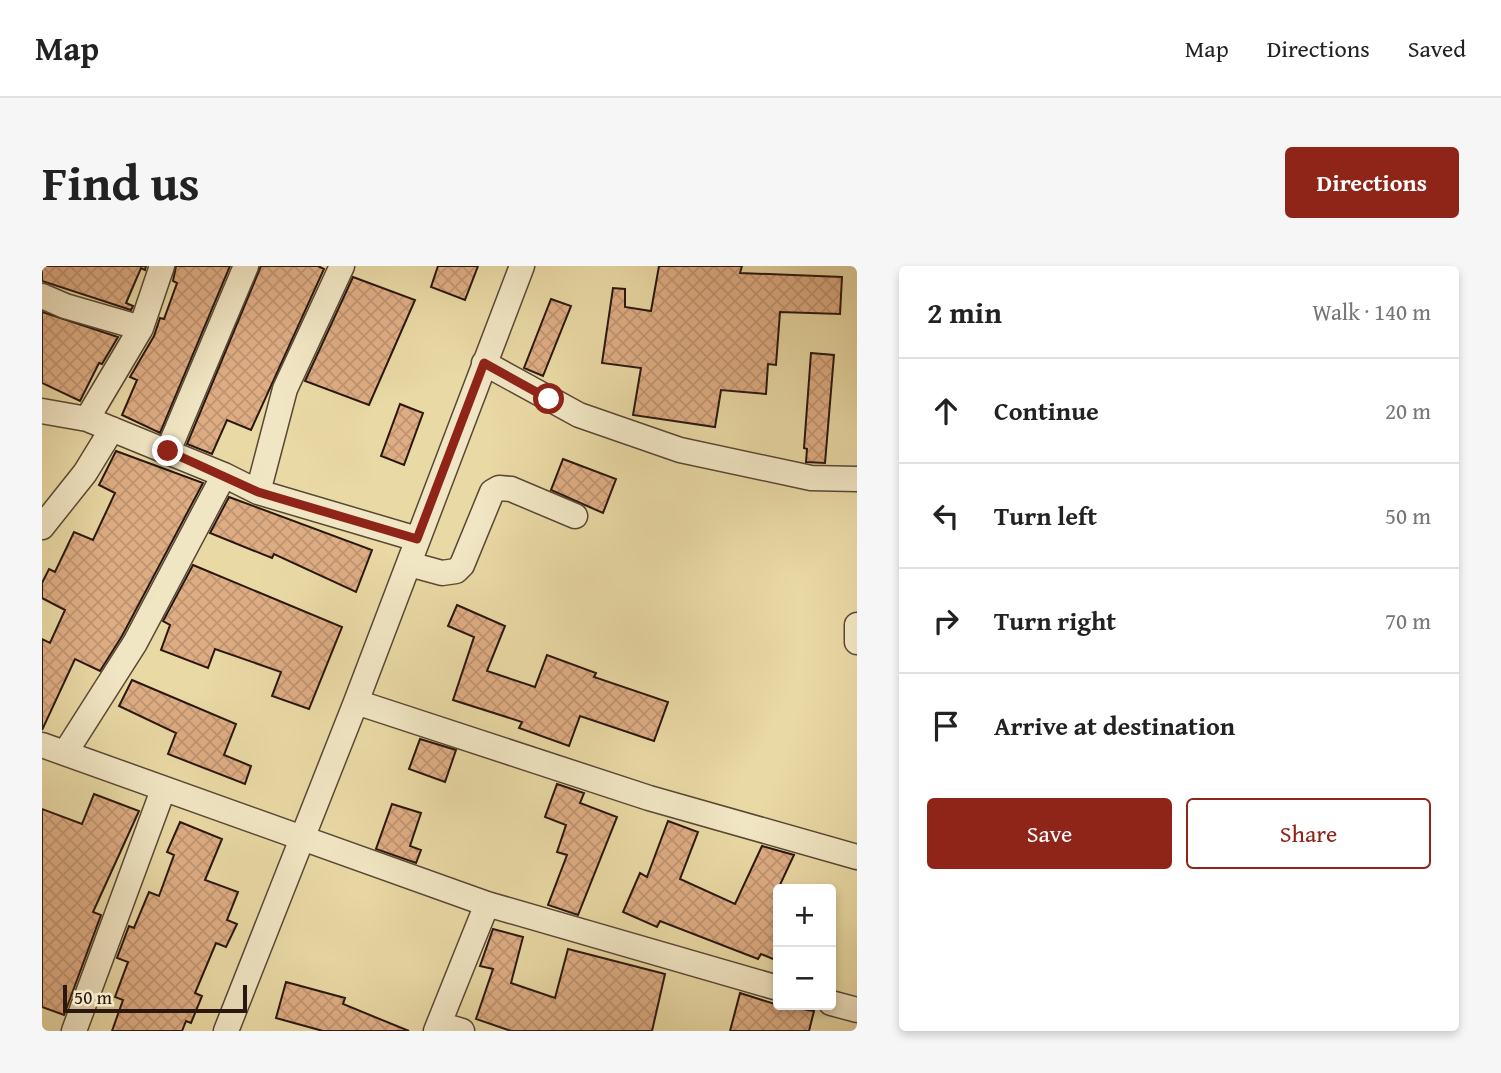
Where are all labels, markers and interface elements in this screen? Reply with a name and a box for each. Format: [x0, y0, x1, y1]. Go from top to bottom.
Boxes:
text: Map [35, 24, 99, 72]
text: Map [1185, 31, 1229, 66]
text: Directions [1267, 31, 1370, 66]
text: Saved [1408, 31, 1466, 66]
text: Find us [42, 146, 200, 218]
button: Directions [1285, 147, 1459, 218]
text: 2 min [927, 290, 1002, 334]
text: Walk · 140 m [1312, 295, 1431, 328]
route start [533, 383, 564, 414]
text: Continue [994, 391, 1099, 430]
icon: ahead [927, 392, 965, 430]
text: 20 m [1385, 394, 1431, 427]
route end [152, 435, 183, 466]
text: Turn left [994, 496, 1097, 535]
icon: left [927, 497, 965, 535]
text: 50 m [1385, 499, 1431, 532]
text: Turn right [994, 601, 1116, 640]
icon: right [927, 602, 965, 640]
text: 70 m [1385, 604, 1431, 637]
text: Arrive at destination [994, 706, 1235, 745]
icon: arrive [927, 707, 965, 745]
button: Save [927, 798, 1172, 869]
button: Share [1186, 798, 1431, 869]
map controls [773, 884, 836, 1010]
button: + [773, 884, 836, 947]
button: − [773, 947, 836, 1010]
scale bar [63, 982, 247, 1014]
text: 50 m [74, 983, 112, 1011]

